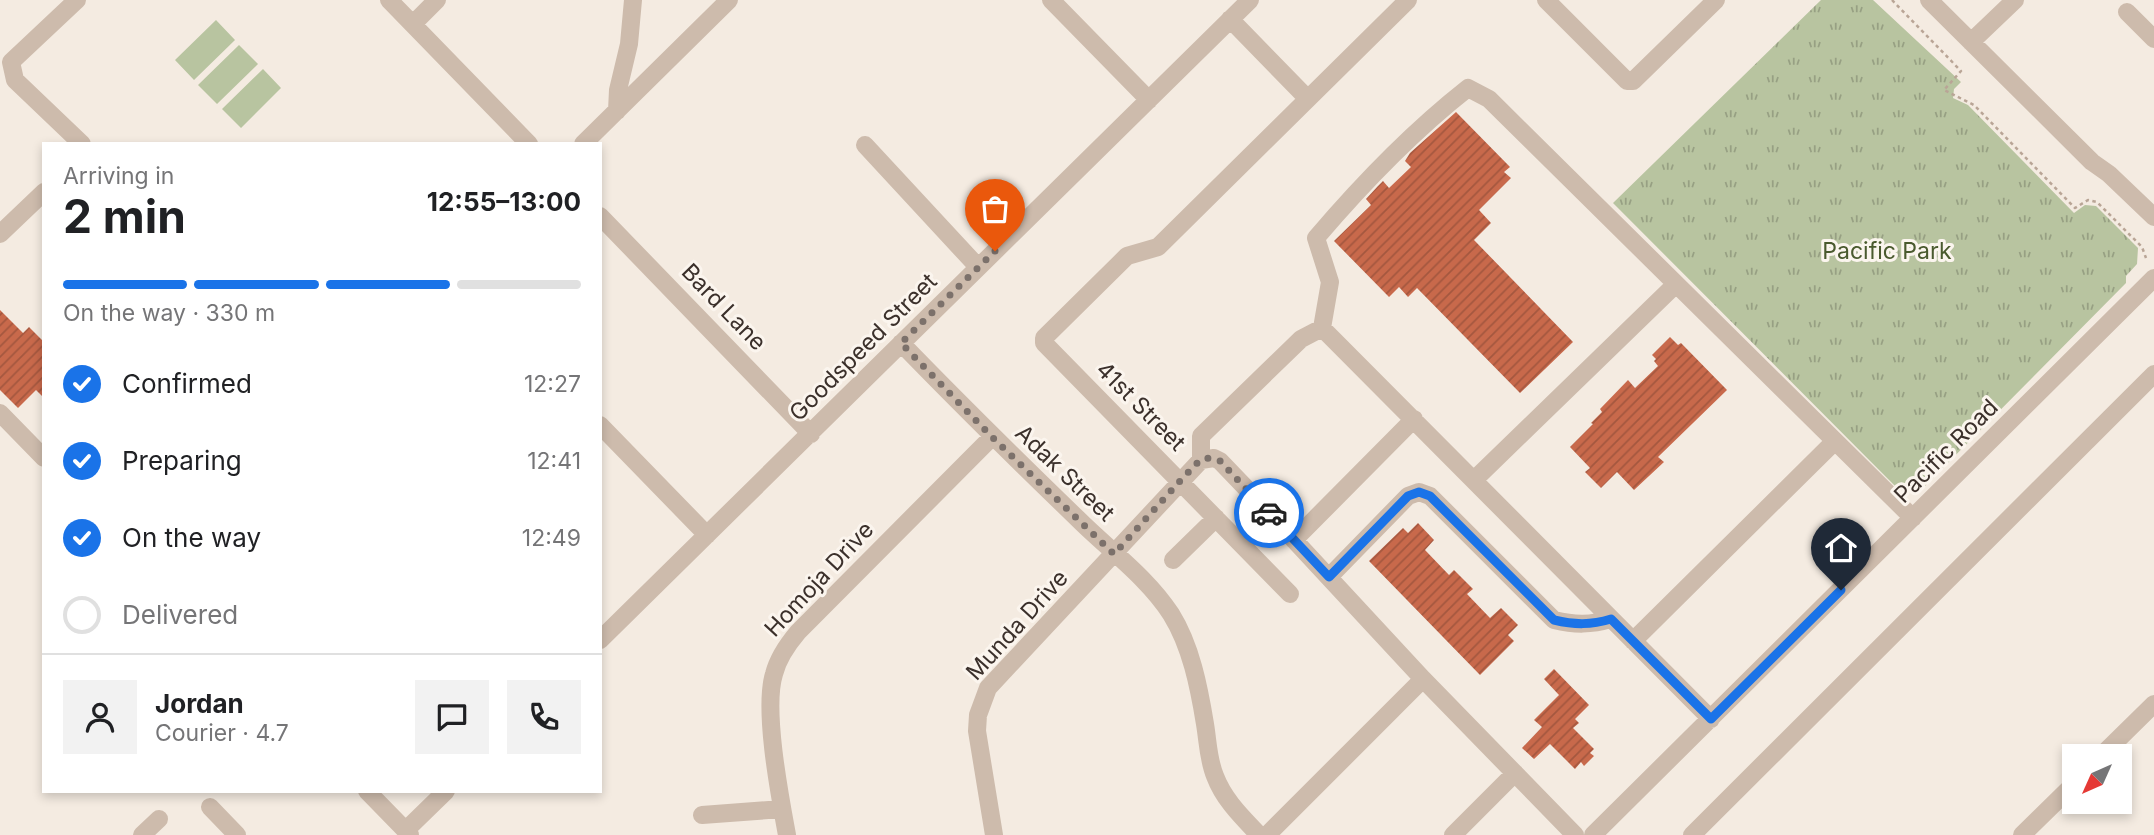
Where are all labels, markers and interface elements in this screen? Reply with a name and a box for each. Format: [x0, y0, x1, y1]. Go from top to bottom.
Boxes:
text: Arriving in [63, 162, 174, 190]
pin [965, 179, 1025, 251]
text: 12:55–13:00 [427, 186, 581, 217]
text: 2 min [63, 188, 186, 244]
icon: bag [976, 190, 1014, 228]
park label: Pacific Park [1822, 237, 1952, 265]
street label: Bard Lane [676, 258, 772, 356]
street label: Goodspeed Street [783, 267, 943, 427]
text: On the way · 330 m [63, 299, 275, 327]
street label: 41st Street [1091, 356, 1192, 457]
icon: check [63, 365, 101, 403]
text: Confirmed [122, 368, 252, 399]
text: 12:27 [524, 370, 581, 398]
street label: Pacific Road [1888, 393, 2004, 509]
street label: Adak Street [1010, 419, 1121, 527]
icon: check [63, 442, 101, 480]
text: Preparing [122, 445, 242, 476]
text: 12:41 [527, 447, 581, 475]
courier [1234, 478, 1304, 548]
icon: car [1250, 494, 1288, 532]
street label: Homoja Drive [759, 516, 879, 642]
pin [1811, 518, 1871, 590]
icon: check [63, 519, 101, 557]
text: On the way [122, 522, 261, 553]
text: 12:49 [522, 524, 581, 552]
icon: home [1822, 529, 1860, 567]
street label: Munda Drive [960, 564, 1074, 686]
text: Delivered [122, 599, 238, 630]
button: person [63, 680, 137, 754]
button: chat [415, 680, 489, 754]
button: phone [507, 680, 581, 754]
text: Jordan [155, 688, 244, 719]
text: Courier · 4.7 [155, 719, 289, 747]
north arrow [2062, 744, 2132, 814]
map controls [2062, 744, 2132, 814]

